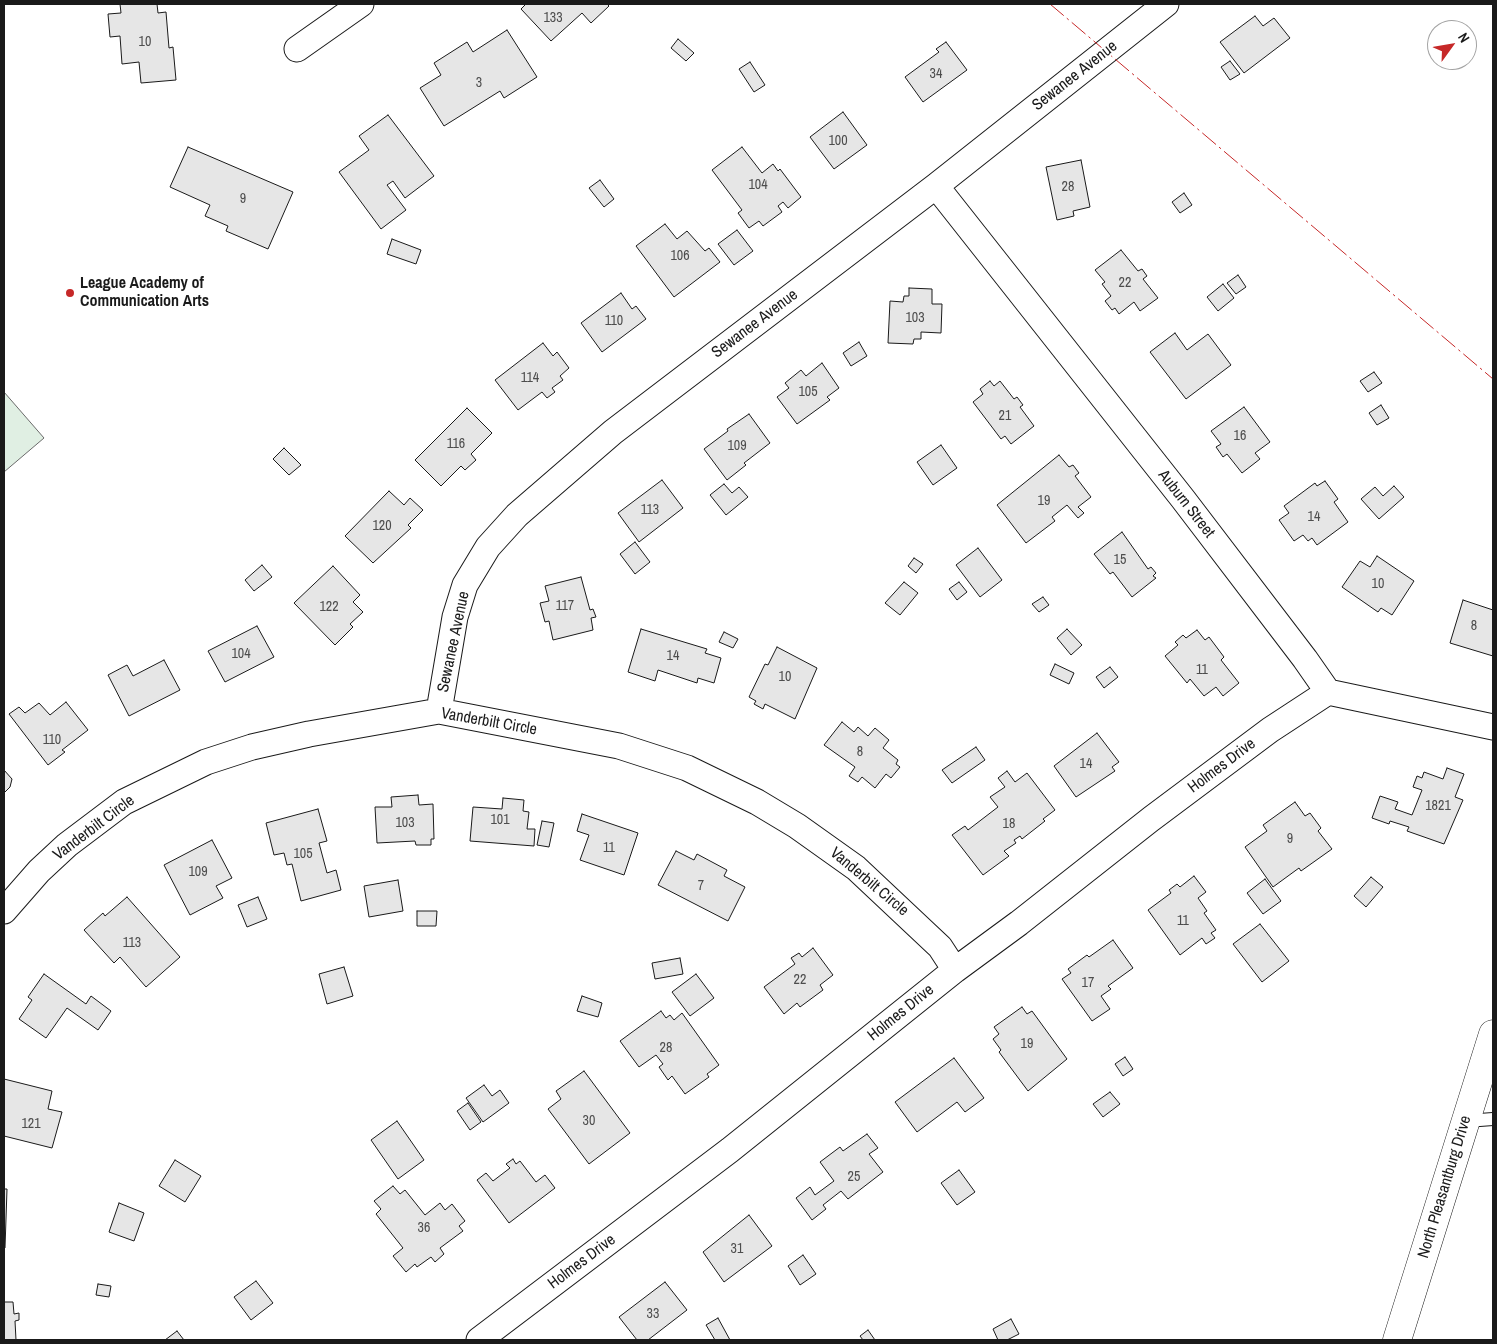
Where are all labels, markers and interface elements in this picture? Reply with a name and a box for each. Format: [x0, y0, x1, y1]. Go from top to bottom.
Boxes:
house number: 133 [543, 10, 563, 26]
north arrow [1427, 20, 1477, 70]
text: N [1454, 29, 1474, 46]
house number: 10 [139, 34, 151, 50]
street label: Sewanee Avenue [1029, 37, 1121, 115]
house number: 34 [930, 66, 942, 82]
house number: 3 [476, 75, 482, 91]
house number: 100 [828, 133, 848, 149]
house number: 104 [748, 177, 768, 193]
house number: 28 [1062, 179, 1074, 195]
house number: 9 [240, 191, 246, 207]
house number: 106 [670, 248, 690, 264]
place label: League Academy of Communication Arts [80, 274, 209, 312]
house number: 22 [1119, 275, 1131, 291]
street label: Sewanee Avenue [708, 285, 802, 363]
marker: League Academy of Communication Arts [64, 287, 76, 299]
house number: 103 [905, 310, 925, 326]
house number: 110 [605, 313, 623, 329]
house number: 114 [521, 370, 539, 386]
house number: 105 [798, 384, 818, 400]
house number: 21 [999, 408, 1011, 424]
house number: 16 [1234, 428, 1246, 444]
house number: 116 [447, 436, 465, 452]
house number: 109 [727, 438, 747, 454]
street label: Auburn Street [1154, 466, 1218, 542]
house number: 19 [1038, 493, 1050, 509]
house number: 113 [641, 502, 659, 518]
house number: 14 [1308, 509, 1320, 525]
house number: 120 [372, 518, 392, 534]
house number: 15 [1114, 552, 1126, 568]
house number: 10 [1372, 576, 1384, 592]
street label: Sewanee Avenue [434, 590, 474, 694]
house number: 117 [556, 598, 574, 614]
house number: 122 [319, 599, 339, 615]
house number: 8 [1471, 618, 1477, 634]
house number: 104 [231, 646, 251, 662]
house number: 14 [667, 648, 679, 664]
house number: 11 [1196, 662, 1208, 678]
house number: 10 [779, 669, 791, 685]
street label: Vanderbilt Circle [440, 704, 538, 740]
house number: 110 [43, 732, 61, 748]
street label: Holmes Drive [1184, 734, 1260, 798]
house number: 8 [857, 744, 863, 760]
house number: 14 [1080, 756, 1092, 772]
street label: Vanderbilt Circle [50, 791, 138, 865]
house number: 1821 [1425, 798, 1451, 814]
house number: 101 [490, 812, 510, 828]
house number: 103 [395, 815, 415, 831]
house number: 18 [1003, 816, 1015, 832]
house number: 9 [1287, 831, 1293, 847]
house number: 11 [603, 840, 615, 856]
street label: Vanderbilt Circle [826, 844, 912, 920]
house number: 105 [293, 846, 313, 862]
house number: 109 [188, 864, 208, 880]
house number: 7 [698, 878, 704, 894]
house number: 11 [1177, 913, 1189, 929]
house number: 113 [123, 935, 141, 951]
house number: 22 [794, 972, 806, 988]
house number: 17 [1082, 975, 1094, 991]
street label: Holmes Drive [864, 981, 938, 1045]
house number: 19 [1021, 1036, 1033, 1052]
house number: 28 [660, 1040, 672, 1056]
house number: 30 [583, 1113, 595, 1129]
street label: North Pleasantburg Drive [1414, 1113, 1476, 1261]
house number: 121 [21, 1116, 41, 1132]
house number: 25 [848, 1169, 860, 1185]
house number: 36 [418, 1220, 430, 1236]
street label: Holmes Drive [544, 1230, 620, 1294]
house number: 31 [731, 1241, 743, 1257]
house number: 33 [647, 1306, 659, 1322]

